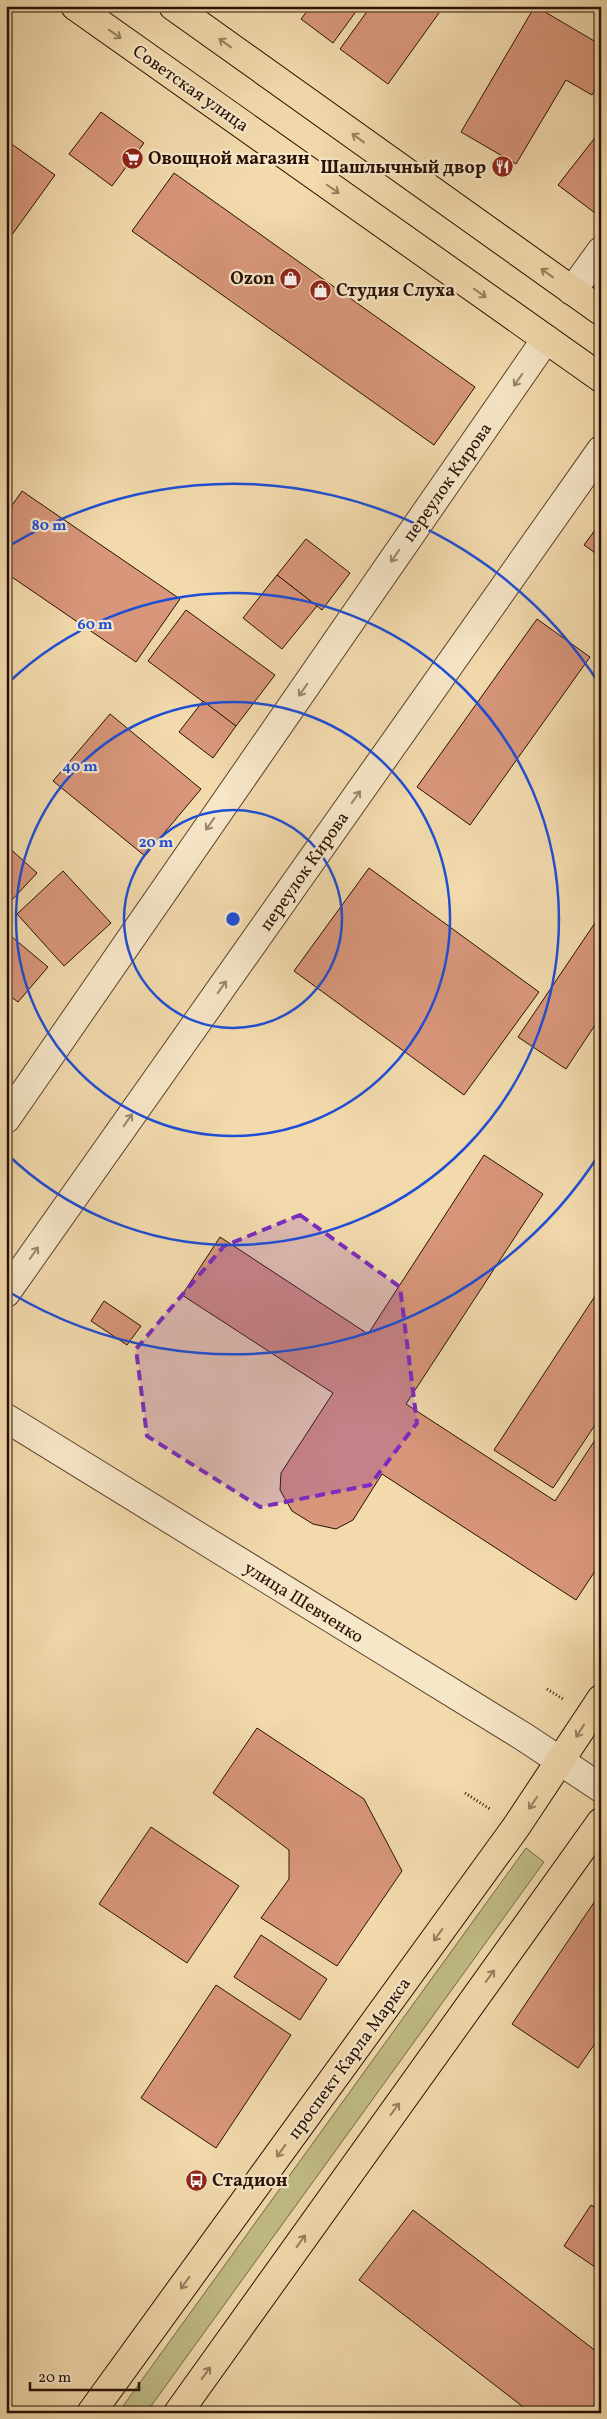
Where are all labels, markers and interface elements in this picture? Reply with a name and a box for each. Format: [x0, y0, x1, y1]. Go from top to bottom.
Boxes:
one-way arrow [108, 29, 122, 39]
one-way arrow [219, 38, 232, 49]
street label: Советская улица [127, 40, 253, 139]
one-way arrow [351, 133, 365, 143]
supermarket icon: Овощной магазин [120, 146, 144, 170]
place label: Овощной магазин [148, 147, 310, 172]
restaurant icon: Шашлычный двор [490, 155, 514, 179]
place label: Шашлычный двор [320, 156, 486, 181]
one-way arrow [326, 184, 340, 194]
shop icon: Ozon [279, 266, 303, 290]
place label: Ozon [230, 267, 275, 292]
one-way arrow [540, 268, 554, 278]
shop icon: Студия Слуха [308, 278, 332, 302]
place label: Студия Слуха [336, 279, 455, 304]
one-way arrow [473, 288, 487, 298]
one-way arrow [513, 372, 523, 386]
street label: переулок Кирова [398, 418, 499, 548]
text: 80 m [32, 516, 67, 537]
one-way arrow [390, 549, 400, 563]
text: 60 m [78, 615, 113, 636]
one-way arrow [298, 683, 308, 697]
text: 40 m [62, 757, 98, 778]
one-way arrow [351, 790, 361, 804]
street label: переулок Кирова [255, 807, 356, 937]
one-way arrow [205, 816, 215, 830]
text: 20 m [139, 833, 174, 854]
centre of rings [224, 910, 242, 928]
one-way arrow [217, 981, 227, 995]
one-way arrow [123, 1113, 133, 1127]
one-way arrow [29, 1246, 39, 1260]
street label: улица Шевченко [238, 1556, 368, 1650]
one-way arrow [575, 1723, 585, 1737]
one-way arrow [528, 1796, 538, 1810]
one-way arrow [433, 1928, 443, 1942]
one-way arrow [485, 1969, 495, 1983]
street label: проспект Карла Маркса [283, 1973, 418, 2145]
one-way arrow [390, 2102, 400, 2116]
one-way arrow [276, 2144, 286, 2158]
bus stop icon: Стадион [184, 2168, 208, 2192]
place label: Стадион [212, 2169, 288, 2194]
one-way arrow [296, 2234, 306, 2248]
one-way arrow [180, 2276, 190, 2290]
scale bar [30, 2359, 139, 2391]
one-way arrow [201, 2366, 211, 2380]
text: 20 m [38, 2368, 71, 2389]

